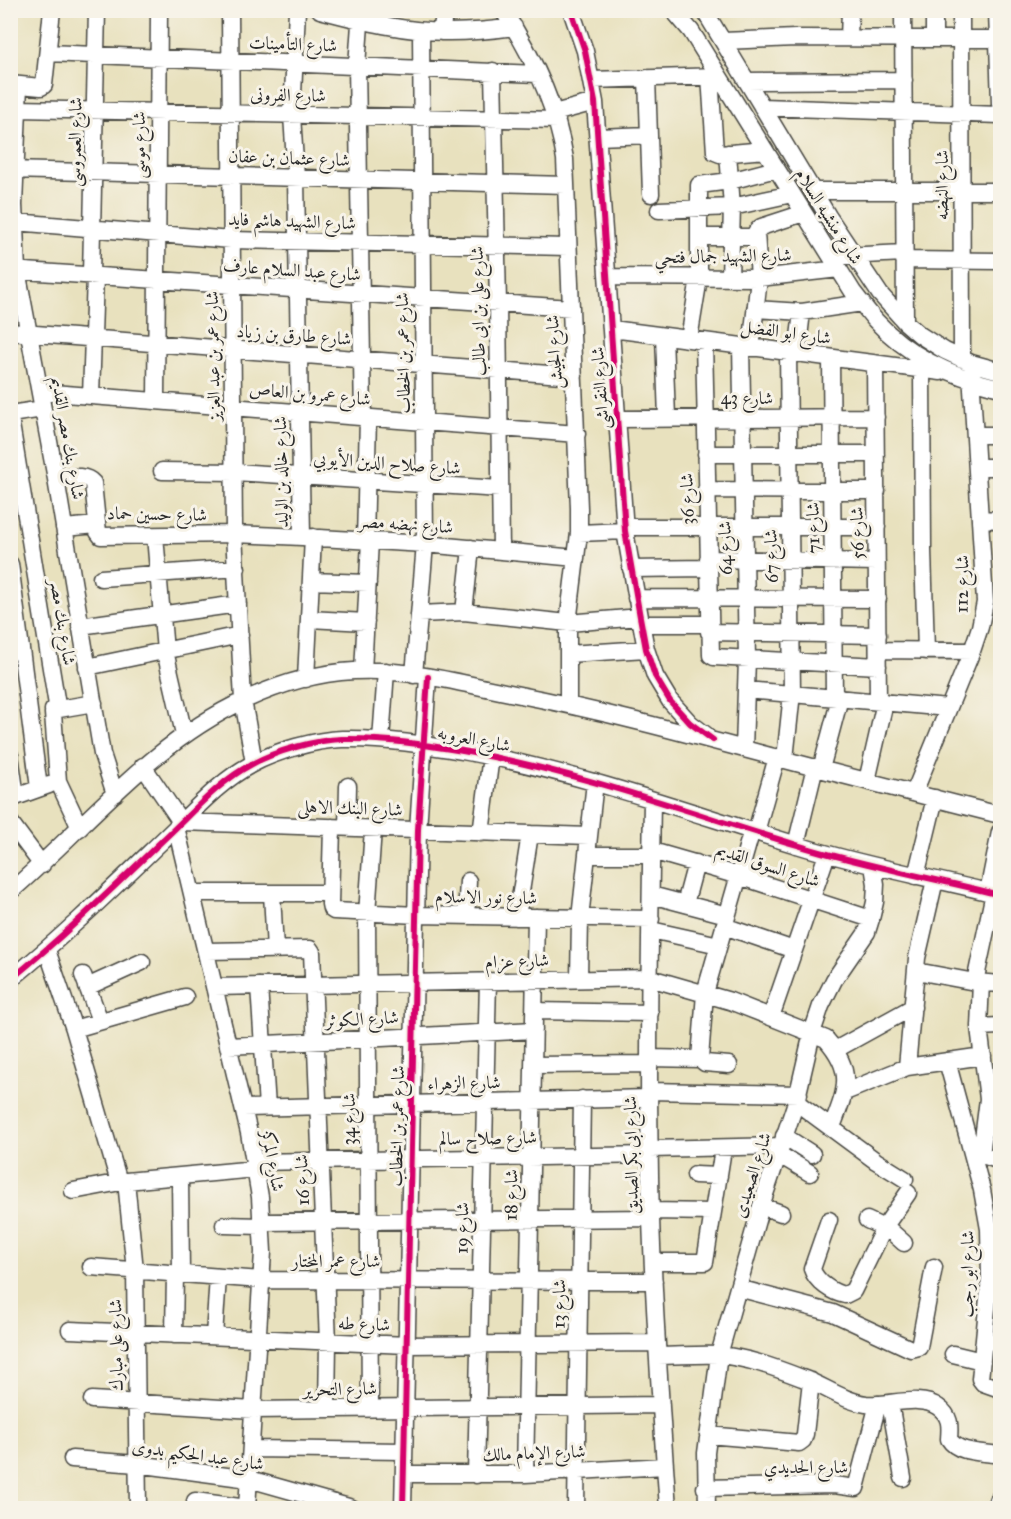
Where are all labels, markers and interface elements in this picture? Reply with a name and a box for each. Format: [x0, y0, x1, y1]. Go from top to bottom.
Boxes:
street label: شارع التأمينات [248, 29, 338, 61]
street label: شارع الفرونى [250, 83, 326, 111]
street label: شارع العمروسى [63, 97, 91, 187]
street label: شارع موسى [128, 111, 154, 179]
street label: شارع عثمان بن عفان [228, 145, 350, 175]
street label: شارع النهضه [931, 150, 957, 220]
street label: شارع منشيه السلام [786, 164, 867, 271]
street label: شارع الشهيد هاشم فايد [228, 208, 356, 241]
street label: شارع الشهيد جمال فتحي [654, 244, 792, 274]
street label: شارع على بن ابى طالب [466, 246, 494, 376]
street label: شارع عبد السلام عارف [222, 254, 362, 291]
street label: شارع عمر بن عبد العزيز [201, 291, 229, 423]
street label: شارع عمر بن الخطاب [391, 292, 419, 414]
street label: شارع الجيش [541, 314, 571, 390]
street label: شارع ابو الفضل [739, 315, 833, 353]
street label: شارع طارق بن زياد [235, 320, 352, 354]
street label: شارع النقراشى [586, 346, 618, 430]
street label: شارع بنك مصر القديم [41, 375, 90, 502]
street label: شارع عمرو بن العاص [248, 378, 372, 414]
street label: شارع 43 [721, 387, 773, 413]
street label: شارع خالد بن الوليد [269, 416, 297, 528]
street label: شارع صلاح الدين الأيوبي [312, 445, 461, 484]
street label: شارع 36 [676, 473, 702, 525]
street label: شارع حسين حماد [107, 502, 207, 530]
street label: شارع 71 [802, 502, 828, 554]
street label: شارع 56 [846, 506, 872, 560]
street label: شارع نهضه مصر [356, 510, 454, 542]
street label: شارع 64 [714, 521, 740, 575]
street label: شارع 67 [760, 529, 786, 583]
street label: شارع 112 [950, 555, 978, 613]
street label: شارع بنك مصر [41, 575, 81, 668]
street label: شارع العروبه [435, 721, 512, 761]
street label: شارع البنك الاهلى [297, 795, 403, 825]
street label: شارع السوق القديم [712, 838, 823, 897]
street label: شارع نور الاسلام [435, 885, 537, 914]
street label: شارع عزام [485, 949, 550, 978]
street label: شارع الكوثر [323, 1006, 399, 1036]
street label: شارع عمر بن الخطاب [385, 1065, 413, 1187]
street label: شارع الزهراء [427, 1071, 501, 1099]
street label: شارع 34 [338, 1093, 364, 1145]
street label: شارع ابى بكر الصديق [619, 1096, 647, 1214]
street label: شارع صلاح سالم [439, 1126, 537, 1155]
street label: شارع المركز [253, 1127, 289, 1194]
street label: شارع الصعيدى [728, 1130, 780, 1222]
street label: شارع 16 [290, 1154, 318, 1206]
street label: شارع 18 [500, 1169, 526, 1221]
street label: شارع 19 [451, 1202, 477, 1254]
street label: شارع ابو رجب [955, 1230, 983, 1318]
street label: شارع عمر المختار [290, 1250, 380, 1276]
street label: شارع 13 [548, 1279, 574, 1329]
street label: شارع على مبارك [104, 1298, 132, 1391]
street label: شارع طه [337, 1312, 390, 1340]
street label: شارع التحرير [301, 1377, 377, 1405]
street label: شارع عبد الحكيم بدوى [130, 1435, 265, 1482]
street label: شارع الإمام مالك [482, 1440, 586, 1471]
street label: شارع الحديدي [764, 1456, 848, 1482]

